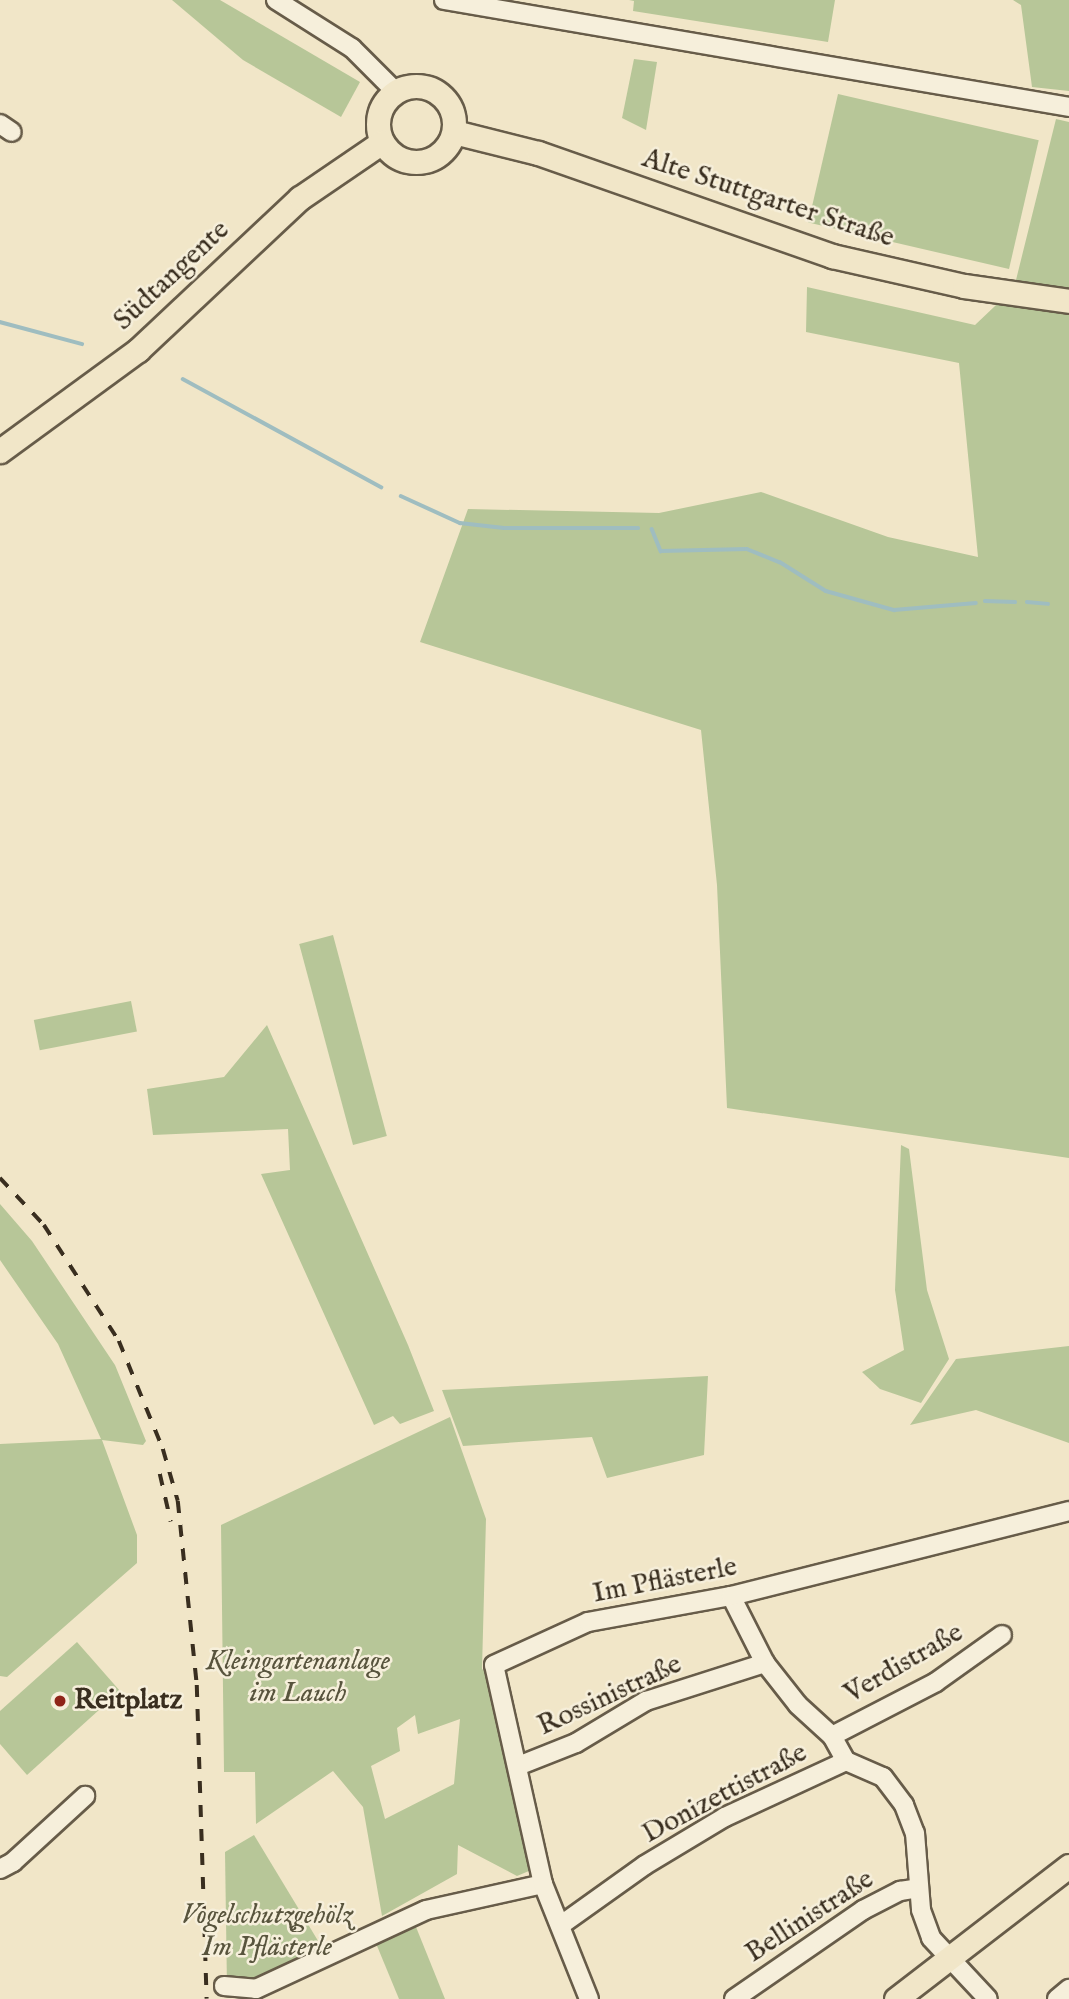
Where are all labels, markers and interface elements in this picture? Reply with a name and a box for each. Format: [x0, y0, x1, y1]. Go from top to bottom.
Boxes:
street label: Alte Stuttgarter Straße [638, 142, 898, 256]
street label: Südtangente [107, 214, 237, 338]
street label: Im Pflästerle [590, 1551, 740, 1611]
street label: Verdistraße [839, 1617, 969, 1711]
park label: Kleingartenanlage im Lauch [206, 1645, 390, 1711]
street label: Rossinistraße [533, 1648, 687, 1744]
place label: Reitplatz [74, 1684, 182, 1718]
marker: Reitplatz [52, 1693, 68, 1709]
street label: Donizettistraße [637, 1737, 813, 1851]
street label: Bellinistraße [740, 1863, 880, 1971]
park label: Vogelschutzgehölz Im Pflästerle [181, 1899, 353, 1965]

